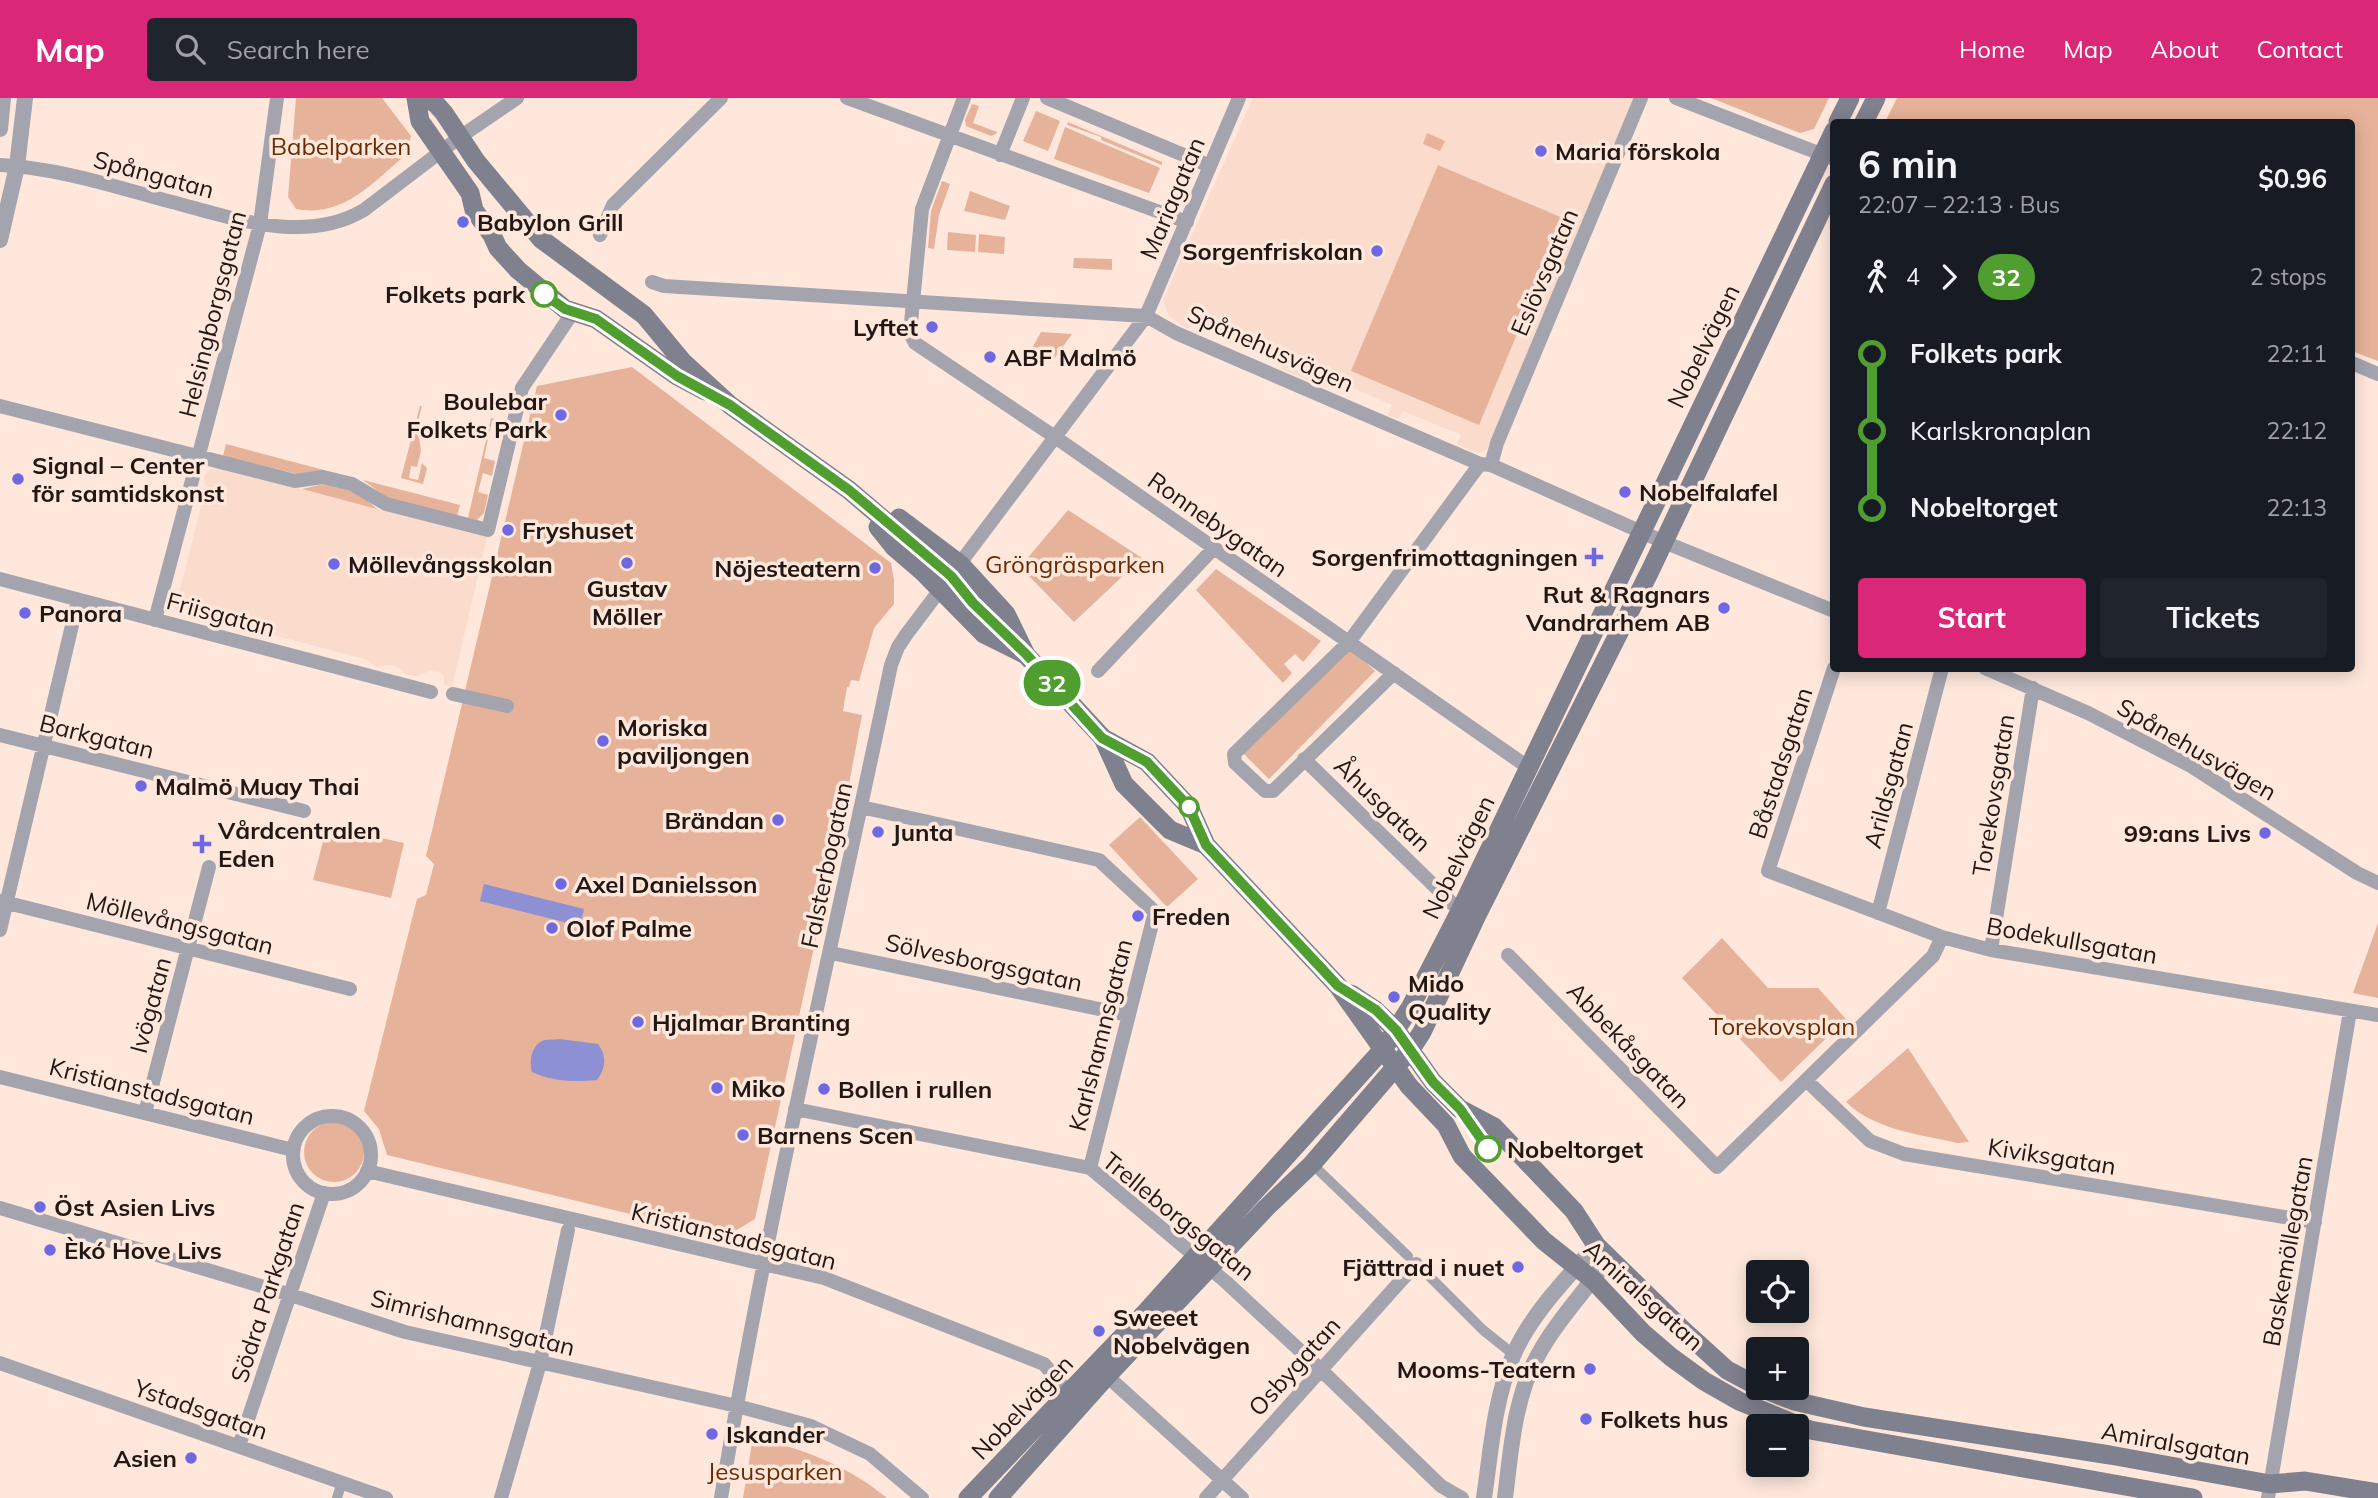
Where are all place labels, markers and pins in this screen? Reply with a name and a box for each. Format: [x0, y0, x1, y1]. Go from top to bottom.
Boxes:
place label: Maria förskola [1555, 136, 1720, 166]
marker: Maria förskola [1533, 143, 1549, 159]
place label: Babylon Grill [477, 207, 624, 237]
marker: Babylon Grill [455, 214, 471, 230]
place label: Sorgenfriskolan [1182, 236, 1363, 266]
marker: Sorgenfriskolan [1369, 243, 1385, 259]
place label: Folkets park [385, 279, 526, 309]
marker: Folkets park [531, 281, 557, 307]
place label: Lyftet [853, 312, 918, 342]
marker: Lyftet [924, 319, 940, 335]
place label: ABF Malmö [1004, 342, 1137, 372]
marker: ABF Malmö [982, 349, 998, 365]
place label: Boulebar Folkets Park [406, 386, 548, 444]
marker: Boulebar Folkets Park [553, 407, 569, 423]
place label: Signal – Center för samtidskonst [32, 450, 224, 508]
marker: Signal – Center för samtidskonst [10, 471, 26, 487]
place label: Nobelfalafel [1639, 477, 1778, 507]
marker: Nobelfalafel [1617, 484, 1633, 500]
place label: Fryshuset [522, 515, 633, 545]
marker: Fryshuset [500, 522, 516, 538]
place label: Sorgenfrimottagningen [1311, 542, 1578, 572]
marker: Sorgenfrimottagningen [1584, 547, 1604, 567]
place label: Möllevångsskolan [348, 549, 553, 579]
place label: Nöjesteatern [714, 553, 861, 583]
marker: Gustav Möller [619, 555, 635, 571]
marker: Möllevångsskolan [326, 556, 342, 572]
marker: Nöjesteatern [867, 560, 883, 576]
place label: Gustav Möller [587, 573, 668, 631]
place label: Rut & Ragnars Vandrarhem AB [1525, 579, 1710, 637]
place label: Panora [39, 598, 122, 628]
marker: Rut & Ragnars Vandrarhem AB [1716, 600, 1732, 616]
marker: Panora [17, 605, 33, 621]
place label: Moriska paviljongen [617, 712, 750, 770]
marker: Moriska paviljongen [595, 733, 611, 749]
place label: Malmö Muay Thai [155, 771, 359, 801]
marker: Malmö Muay Thai [133, 778, 149, 794]
unlabelled marker [1179, 797, 1199, 817]
place label: Brändan [664, 805, 764, 835]
marker: Brändan [770, 812, 786, 828]
place label: Vårdcentralen Eden [217, 815, 381, 873]
place label: Junta [892, 817, 953, 847]
place label: 99:ans Livs [2124, 818, 2251, 848]
marker: Junta [870, 824, 886, 840]
marker: 99:ans Livs [2257, 825, 2273, 841]
marker: Vårdcentralen Eden [192, 834, 212, 854]
place label: Axel Danielsson [575, 869, 757, 899]
marker: Axel Danielsson [553, 876, 569, 892]
place label: Freden [1152, 901, 1230, 931]
marker: Freden [1130, 908, 1146, 924]
place label: Olof Palme [566, 913, 692, 943]
marker: Olof Palme [544, 920, 560, 936]
place label: Mido Quality [1408, 968, 1492, 1026]
marker: Mido Quality [1386, 989, 1402, 1005]
place label: Hjalmar Branting [652, 1007, 850, 1037]
marker: Hjalmar Branting [630, 1014, 646, 1030]
place label: Miko [731, 1073, 785, 1103]
place label: Bollen i rullen [838, 1074, 992, 1104]
marker: Miko [709, 1080, 725, 1096]
marker: Bollen i rullen [816, 1081, 832, 1097]
place label: Barnens Scen [757, 1120, 914, 1150]
marker: Barnens Scen [735, 1127, 751, 1143]
place label: Nobeltorget [1507, 1134, 1643, 1164]
marker: Nobeltorget [1475, 1136, 1501, 1162]
place label: Öst Asien Livs [54, 1192, 215, 1222]
marker: Öst Asien Livs [32, 1199, 48, 1215]
place label: Èkó Hove Livs [64, 1235, 222, 1265]
marker: Èkó Hove Livs [42, 1242, 58, 1258]
place label: Fjättrad i nuet [1342, 1252, 1504, 1282]
marker: Fjättrad i nuet [1510, 1259, 1526, 1275]
place label: Sweeet Nobelvägen [1113, 1302, 1250, 1360]
marker: Sweeet Nobelvägen [1091, 1323, 1107, 1339]
place label: Mooms-Teatern [1397, 1354, 1576, 1384]
marker: Mooms-Teatern [1582, 1361, 1598, 1377]
place label: Folkets hus [1600, 1404, 1728, 1434]
marker: Folkets hus [1578, 1411, 1594, 1427]
place label: Iskander [726, 1419, 825, 1449]
marker: Iskander [704, 1426, 720, 1442]
place label: Asien [113, 1443, 177, 1473]
marker: Asien [183, 1450, 199, 1466]

